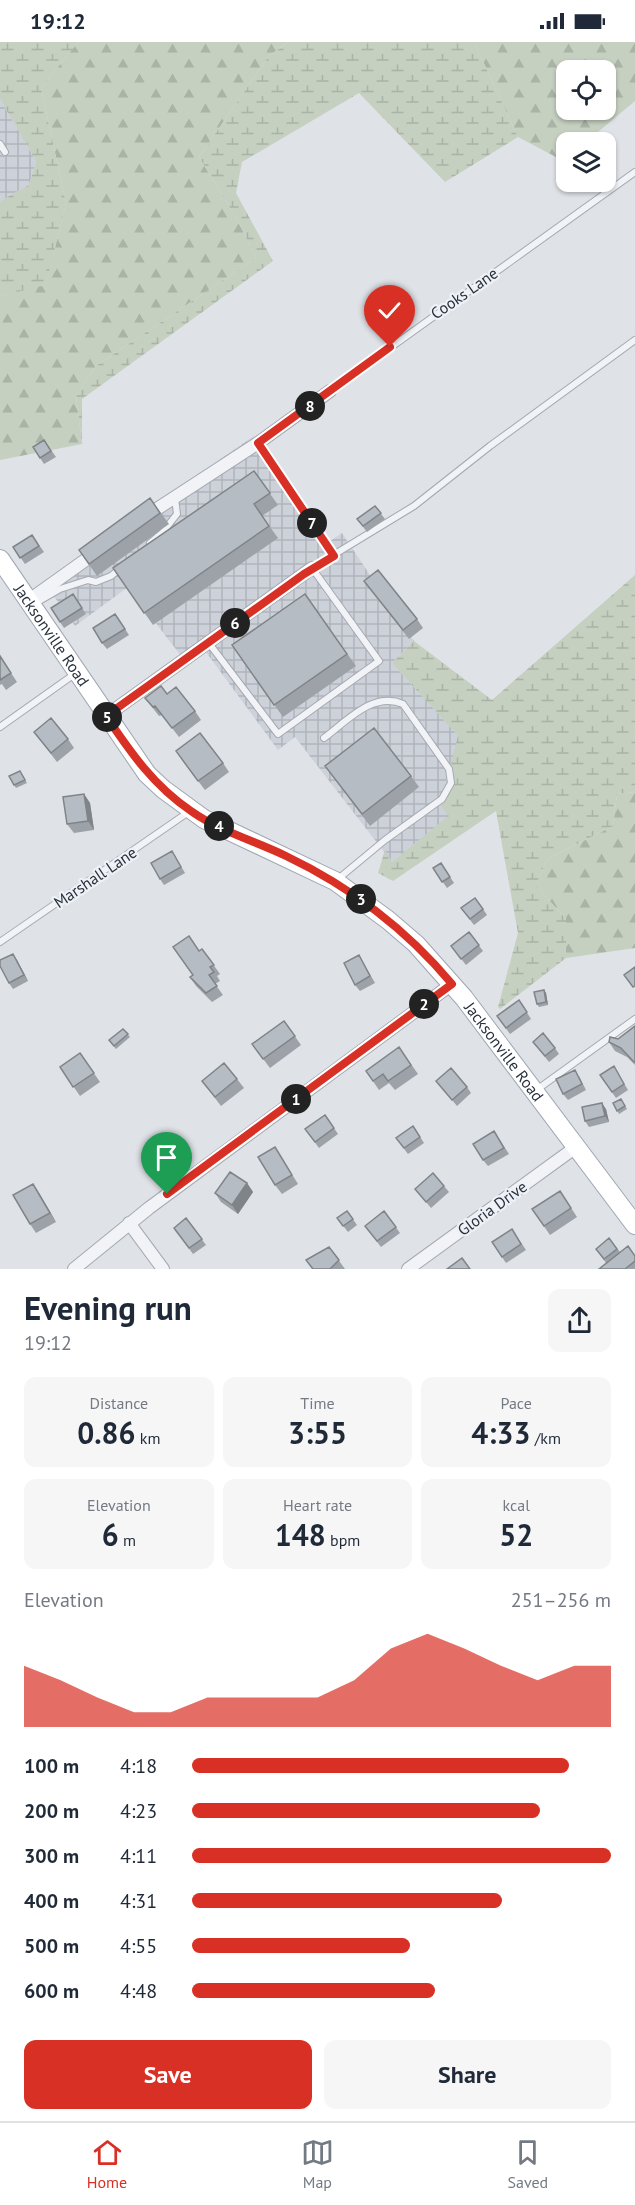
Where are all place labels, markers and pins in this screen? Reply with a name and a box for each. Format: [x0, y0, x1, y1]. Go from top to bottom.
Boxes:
pin [364, 285, 415, 347]
pin: 8 [295, 391, 325, 421]
pin: 7 [297, 508, 327, 538]
pin: 6 [220, 608, 250, 638]
pin: 5 [92, 702, 122, 732]
pin: 4 [204, 811, 234, 841]
pin: 3 [346, 884, 376, 914]
pin: 2 [409, 989, 439, 1019]
pin: 1 [281, 1084, 311, 1114]
pin [141, 1132, 192, 1194]

